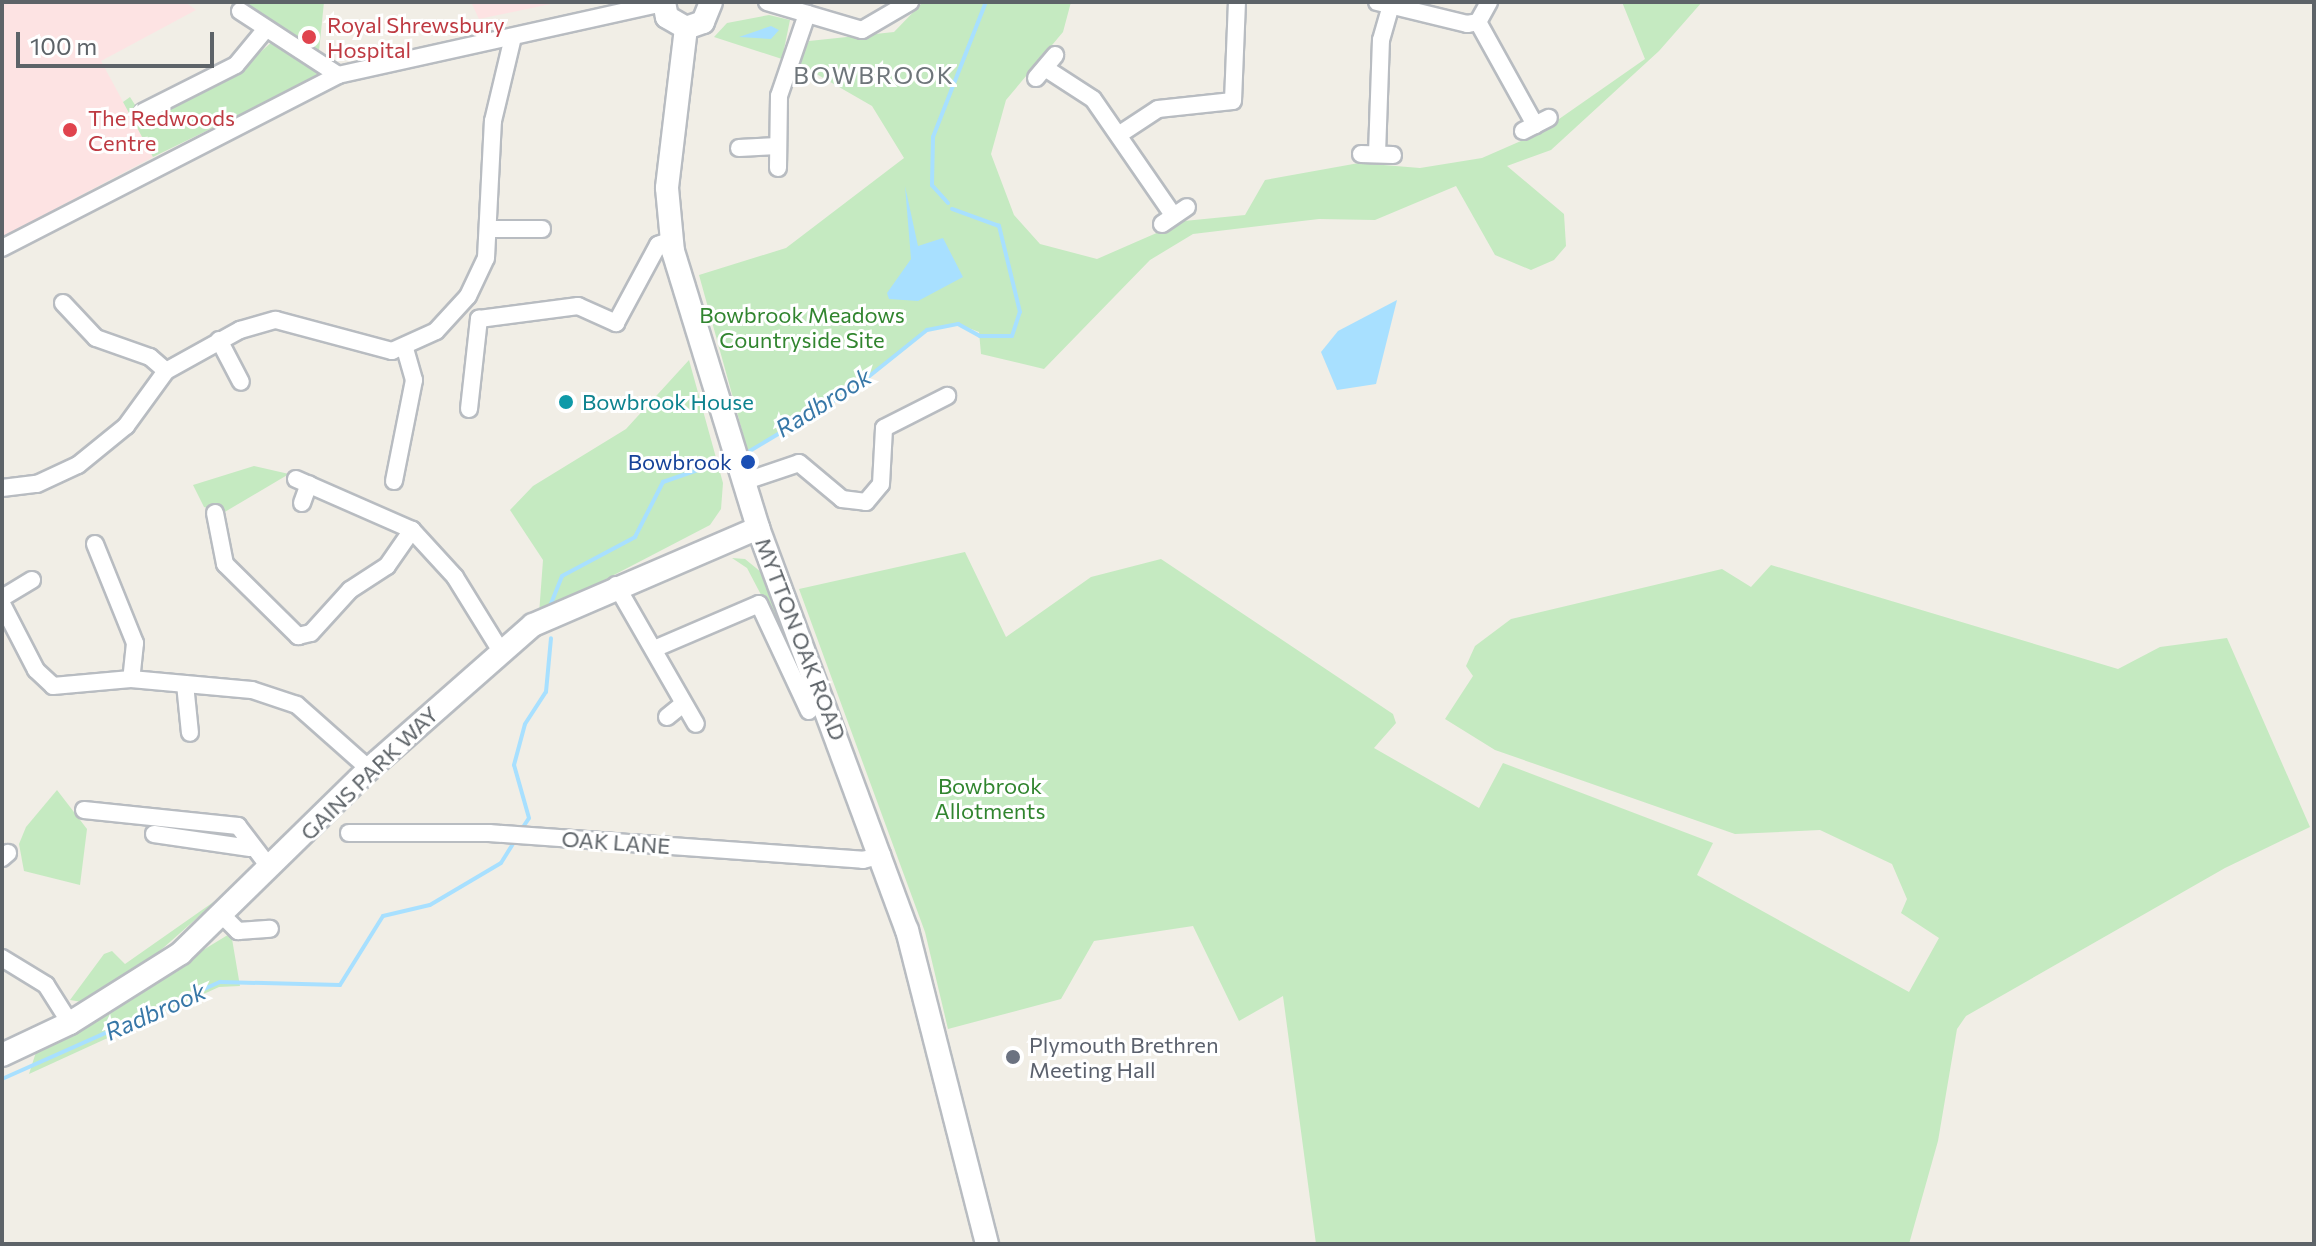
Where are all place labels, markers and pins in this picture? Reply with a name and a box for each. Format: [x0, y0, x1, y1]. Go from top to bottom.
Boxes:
place label: Royal Shrewsbury Hospital [327, 11, 505, 62]
marker: Royal Shrewsbury Hospital [298, 26, 320, 48]
place label: The Redwoods Centre [88, 104, 235, 156]
marker: The Redwoods Centre [59, 119, 81, 141]
place label: Bowbrook House [582, 389, 754, 415]
marker: Bowbrook House [557, 393, 575, 411]
place label: Bowbrook [628, 449, 732, 475]
marker: Bowbrook [739, 453, 757, 471]
place label: Plymouth Brethren Meeting Hall [1029, 1031, 1219, 1082]
marker: Plymouth Brethren Meeting Hall [1004, 1048, 1022, 1066]

